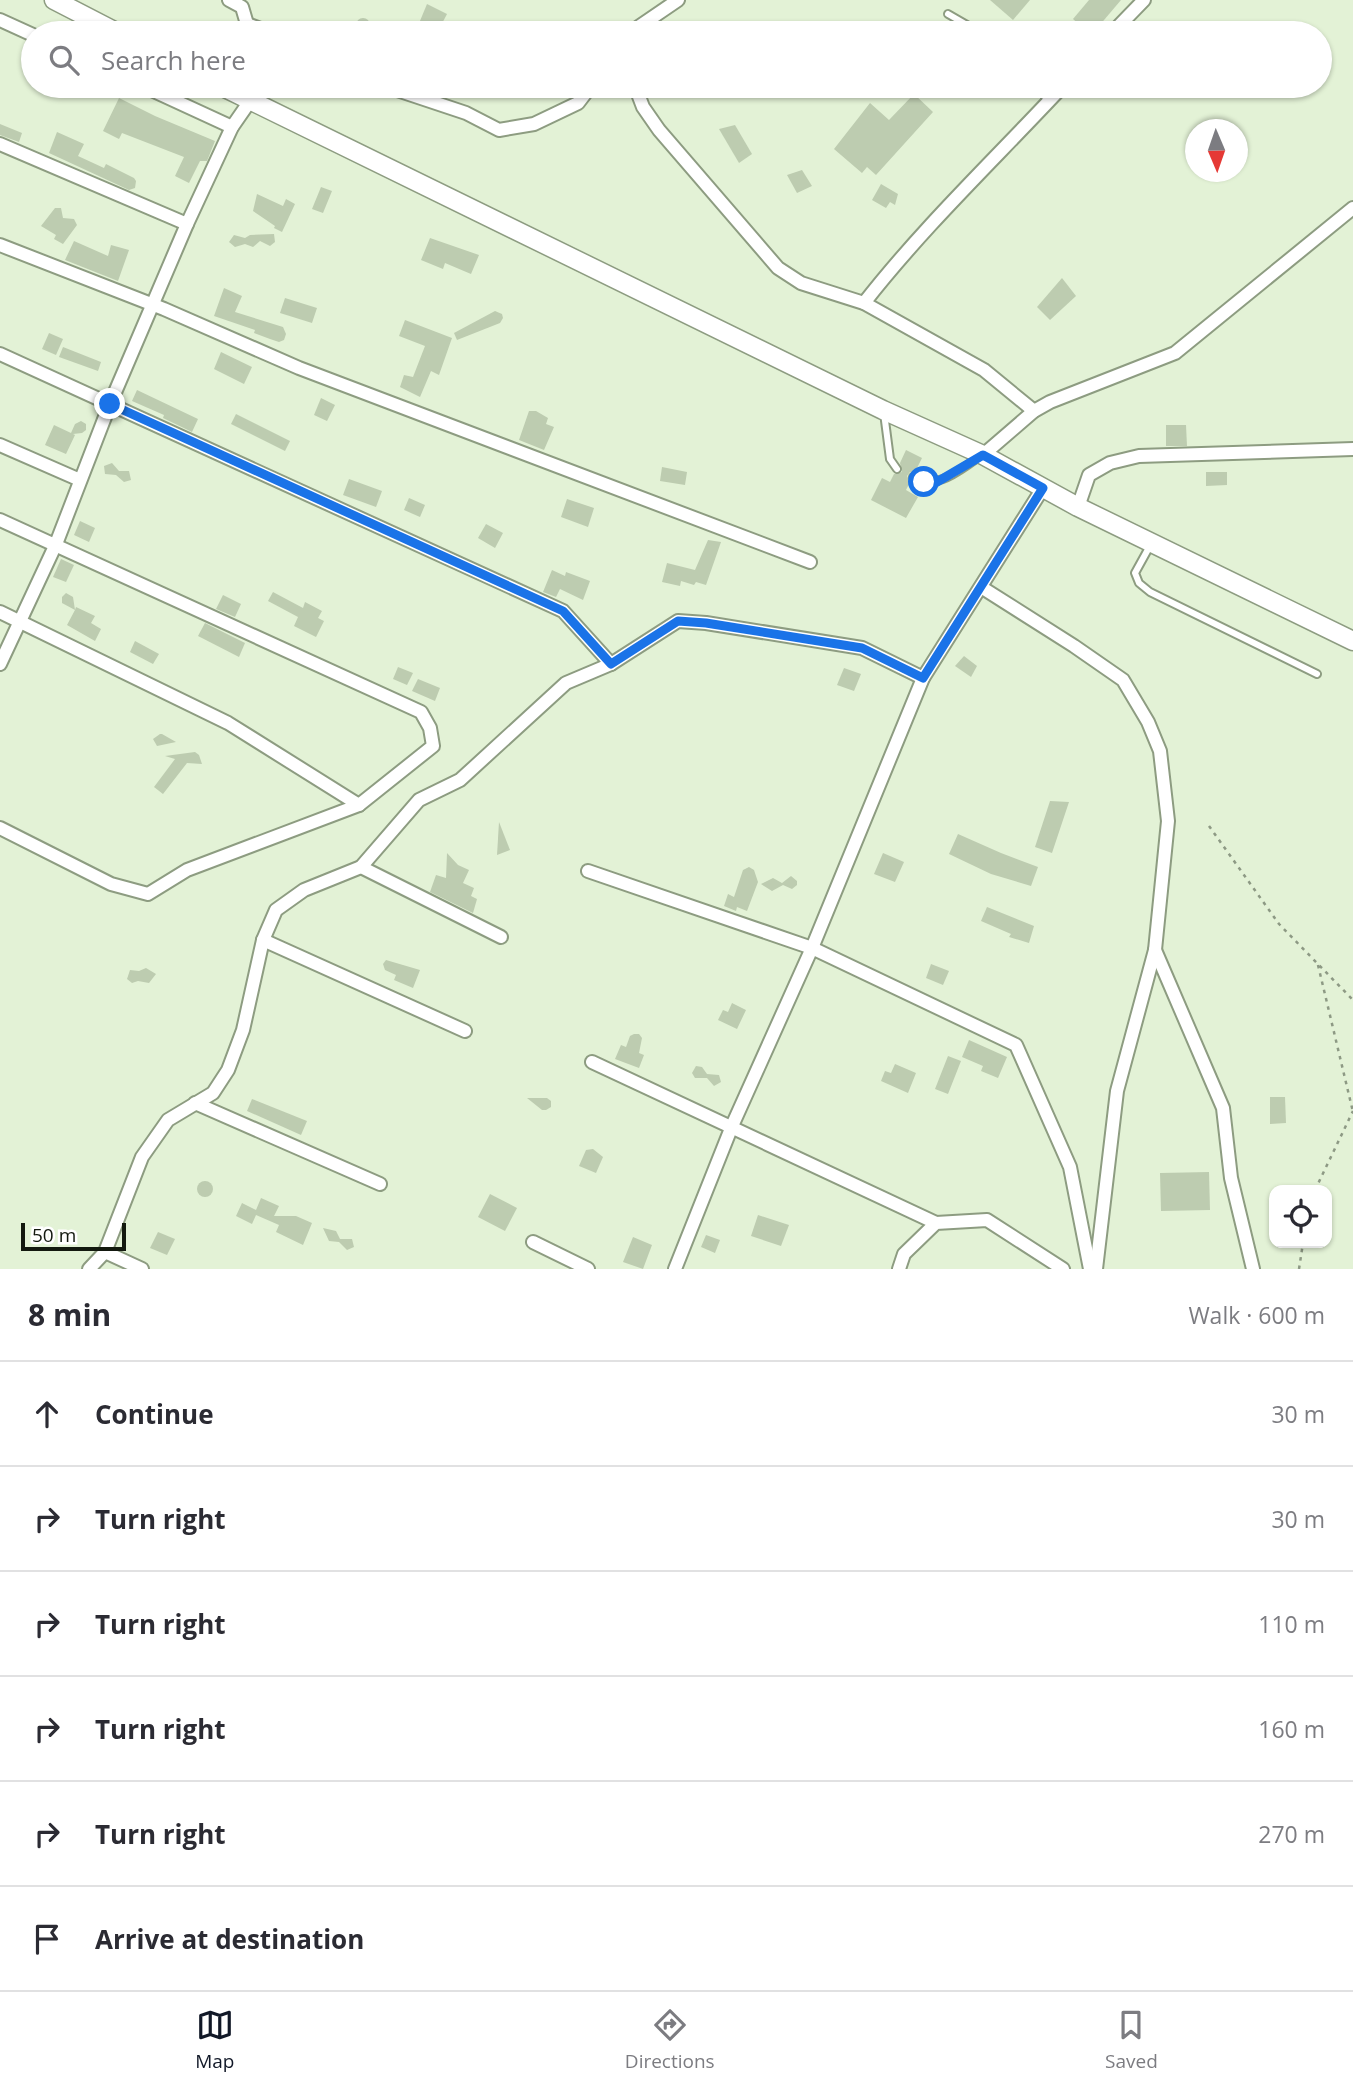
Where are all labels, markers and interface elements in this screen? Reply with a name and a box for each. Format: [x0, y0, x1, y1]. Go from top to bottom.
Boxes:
search box [21, 21, 1332, 98]
icon: search [45, 41, 83, 79]
text: Search here [101, 42, 246, 78]
north arrow [1185, 119, 1248, 182]
route end [94, 388, 125, 419]
route start [908, 466, 939, 497]
map controls [1269, 1185, 1332, 1248]
button: locate [1269, 1185, 1332, 1248]
scale bar [21, 1220, 126, 1252]
text: 50 m [32, 1222, 76, 1248]
text: 8 min [28, 1294, 111, 1335]
text: Walk · 600 m [1188, 1299, 1325, 1331]
icon: ahead [28, 1395, 66, 1433]
text: Continue [95, 1396, 214, 1432]
text: 30 m [1271, 1398, 1325, 1430]
icon: right [28, 1500, 66, 1538]
text: Turn right [95, 1501, 226, 1537]
text: 30 m [1271, 1503, 1325, 1535]
icon: right [28, 1605, 66, 1643]
text: Turn right [95, 1606, 226, 1642]
text: 110 m [1258, 1608, 1325, 1640]
icon: right [28, 1710, 66, 1748]
text: Turn right [95, 1711, 226, 1747]
text: 160 m [1258, 1713, 1325, 1745]
icon: right [28, 1815, 66, 1853]
text: Turn right [95, 1816, 226, 1852]
text: 270 m [1258, 1818, 1325, 1850]
icon: arrive [28, 1920, 66, 1958]
text: Arrive at destination [95, 1921, 364, 1957]
tab: Map [195, 2006, 234, 2074]
tab: Directions [625, 2006, 715, 2074]
tab: Saved [1105, 2006, 1158, 2074]

